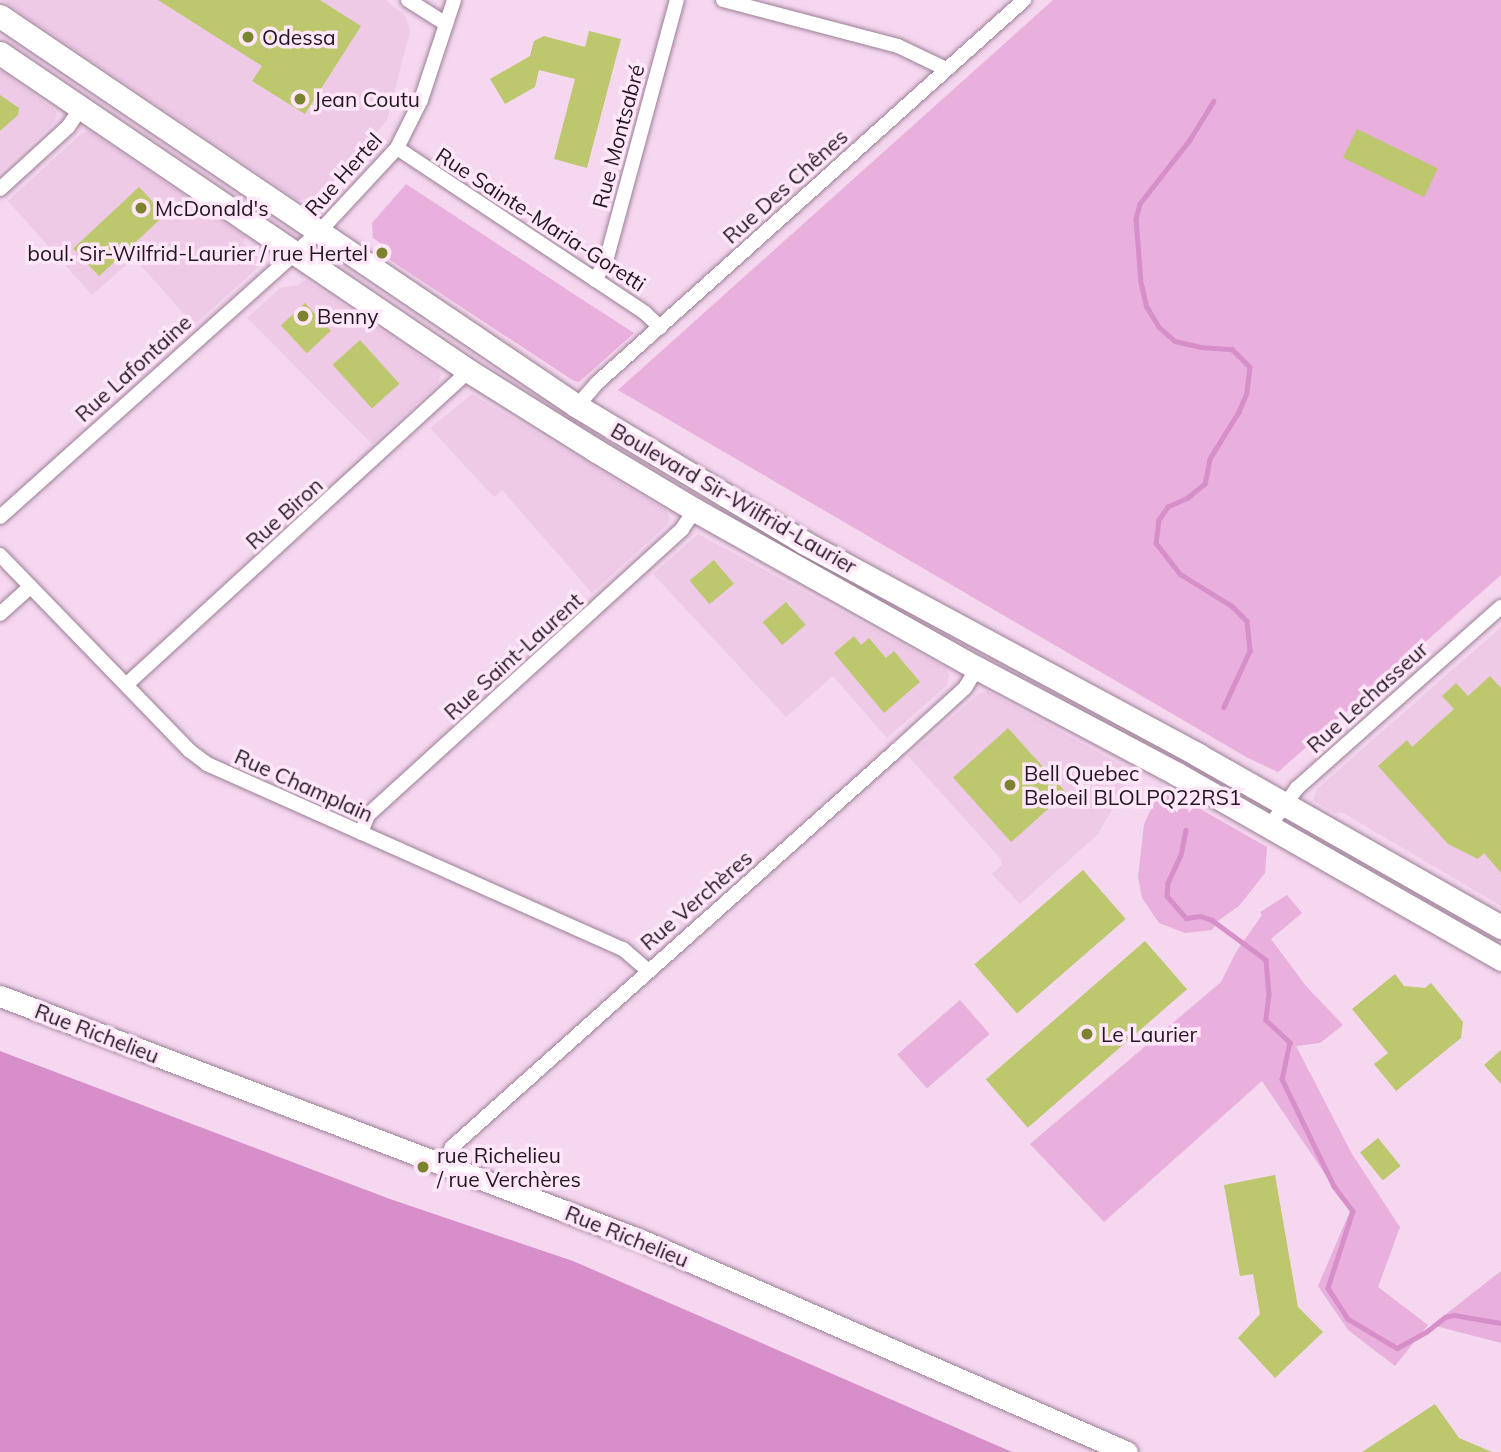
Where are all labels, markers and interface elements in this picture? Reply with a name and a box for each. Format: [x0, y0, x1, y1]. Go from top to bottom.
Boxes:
place label: Odessa [262, 24, 336, 50]
marker: Odessa [240, 29, 256, 45]
street label: Rue Montsabré [587, 61, 649, 211]
place label: Jean Coutu [314, 86, 420, 112]
marker: Jean Coutu [292, 91, 308, 107]
street label: Rue Des Chênes [718, 124, 852, 248]
street label: Rue Hertel [299, 127, 387, 221]
street label: Rue Sainte-Maria-Goretti [431, 142, 651, 296]
place label: McDonald's [155, 195, 269, 221]
marker: McDonald's [133, 200, 149, 216]
place label: boul. Sir-Wilfrid-Laurier / rue Hertel [27, 240, 368, 266]
marker: boul. Sir-Wilfrid-Laurier / rue Hertel [374, 245, 390, 261]
place label: Benny [317, 303, 378, 329]
marker: Benny [295, 308, 311, 324]
street label: Rue Lafontaine [70, 309, 196, 427]
street label: Boulevard Sir-Wilfrid-Laurier [607, 417, 861, 579]
street label: Rue Biron [240, 472, 328, 554]
street label: Rue Saint-Laurent [439, 587, 587, 725]
street label: Rue Lechasseur [1301, 636, 1433, 758]
street label: Rue Champlain [231, 743, 377, 827]
place label: Bell Quebec Beloeil BLOLPQ22RS1 [1024, 760, 1241, 810]
marker: Bell Quebec Beloeil BLOLPQ22RS1 [1002, 777, 1018, 793]
street label: Rue Verchères [635, 845, 757, 955]
street label: Rue Richelieu [31, 998, 163, 1068]
place label: Le Laurier [1101, 1021, 1197, 1047]
marker: Le Laurier [1079, 1026, 1095, 1042]
place label: rue Richelieu / rue Verchères [437, 1142, 581, 1192]
marker: rue Richelieu / rue Verchères [415, 1159, 431, 1175]
street label: Rue Richelieu [562, 1200, 692, 1272]

